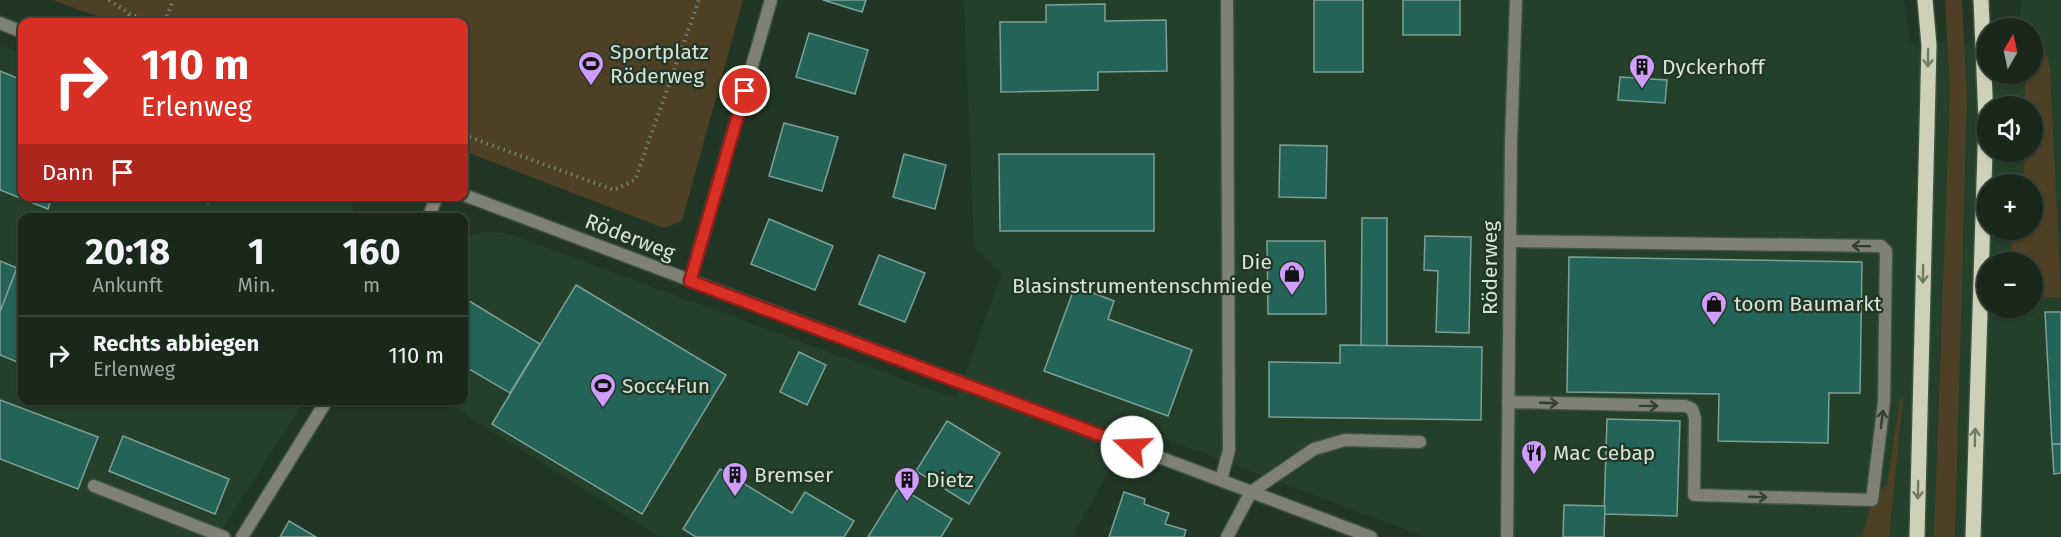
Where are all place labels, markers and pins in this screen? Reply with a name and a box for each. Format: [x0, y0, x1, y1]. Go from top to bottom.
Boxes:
place label: Sportplatz Röderweg [610, 39, 709, 89]
sports icon: Sportplatz Röderweg [576, 49, 606, 87]
building icon: Dyckerhoff [1627, 52, 1657, 90]
place label: Dyckerhoff [1662, 54, 1767, 80]
pin [719, 65, 770, 116]
place label: Die Blasinstrumentenschmiede [1012, 249, 1272, 299]
shop icon: Die Blasinstrumentenschmiede [1277, 259, 1307, 297]
shop icon: toom Baumarkt [1699, 289, 1729, 327]
place label: toom Baumarkt [1734, 291, 1882, 317]
sports icon: Socc4Fun [588, 371, 618, 409]
place label: Socc4Fun [622, 373, 710, 399]
restaurant icon: Mac Cebap [1519, 438, 1549, 476]
place label: Mac Cebap [1553, 440, 1655, 466]
building icon: Bremser [720, 460, 750, 498]
place label: Bremser [754, 462, 833, 488]
building icon: Dietz [892, 465, 922, 503]
place label: Dietz [926, 467, 974, 493]

